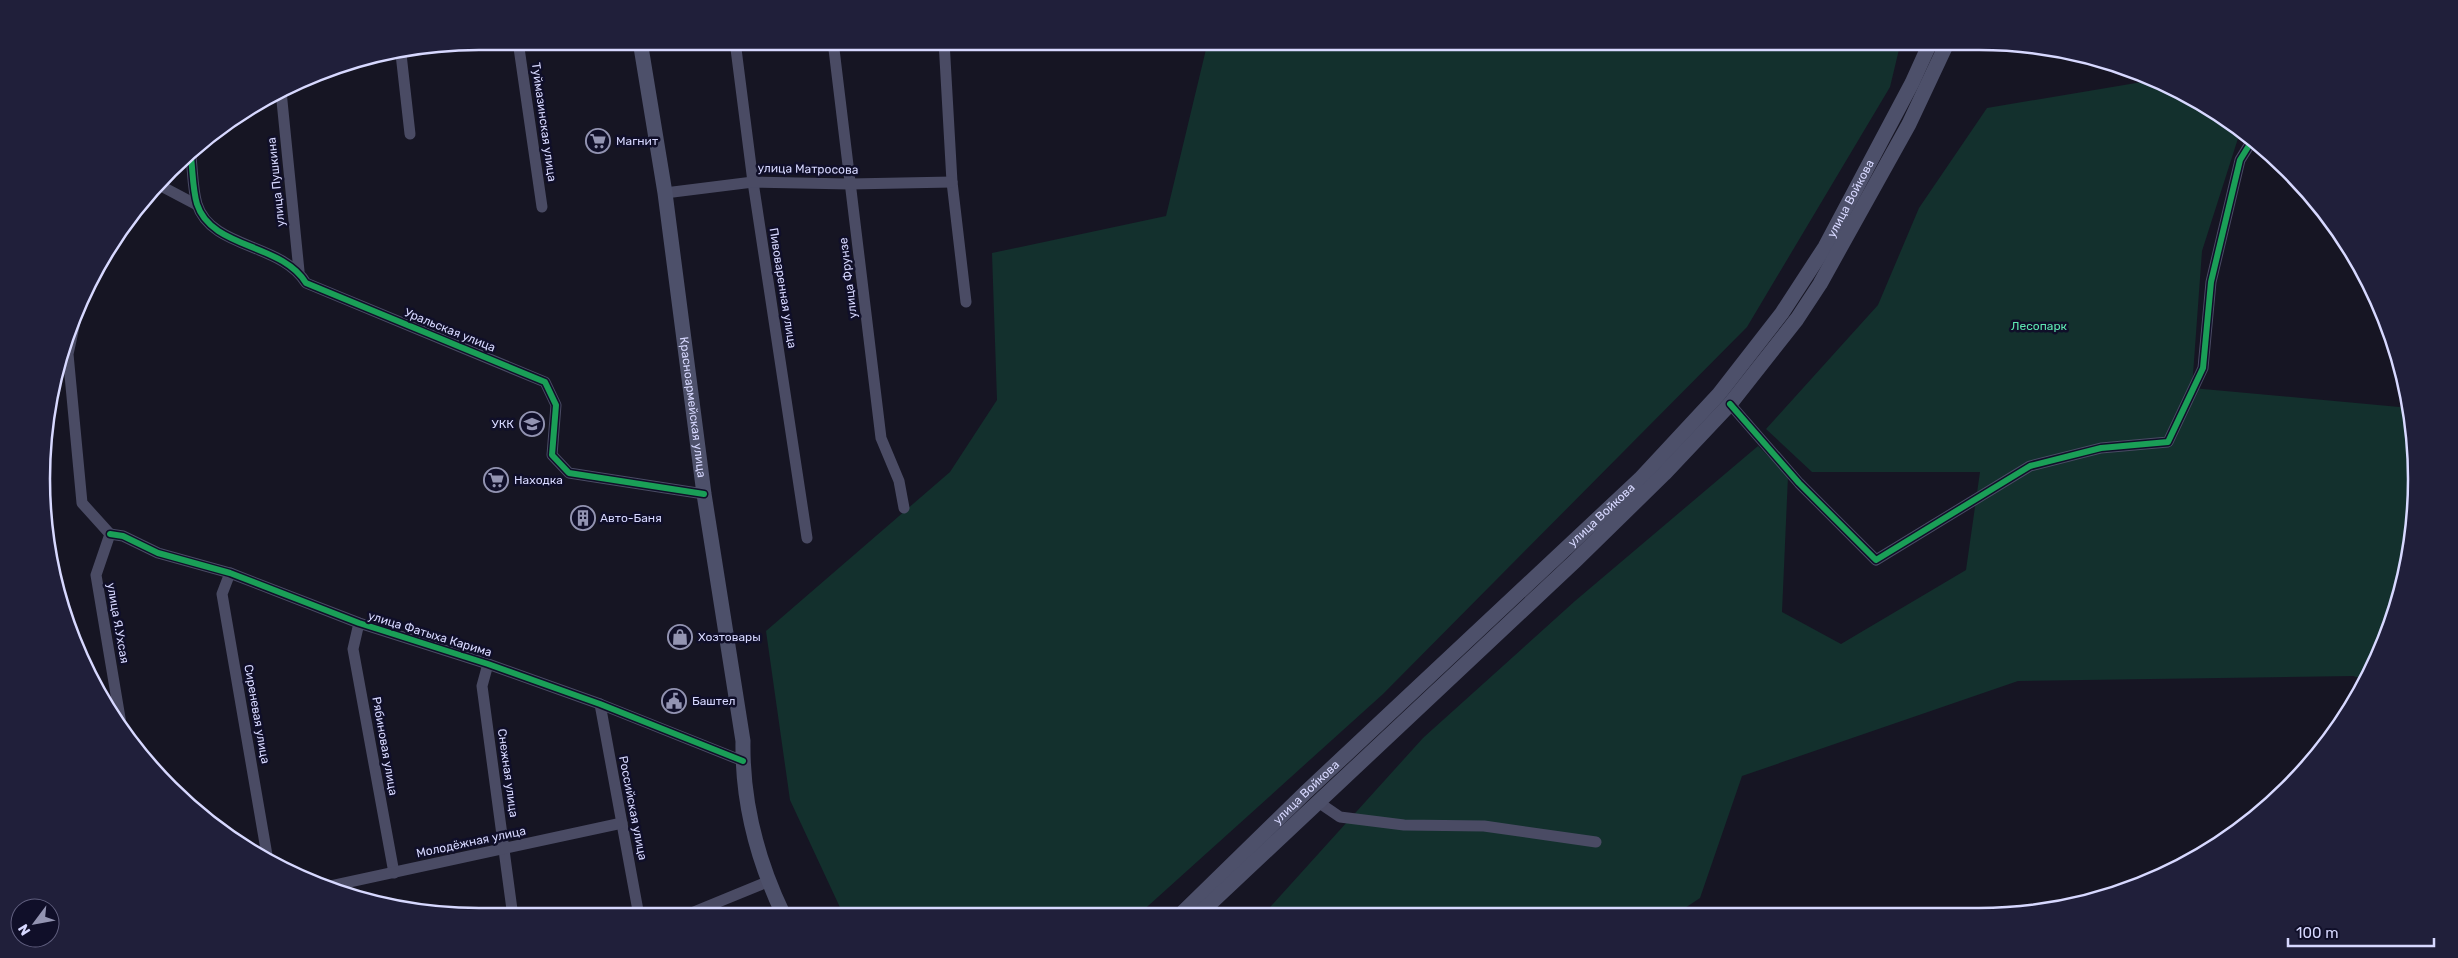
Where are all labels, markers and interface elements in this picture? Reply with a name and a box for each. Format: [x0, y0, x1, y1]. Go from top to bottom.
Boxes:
street label: Туймазинская улица [529, 62, 559, 182]
supermarket icon: Магнит [585, 128, 611, 154]
place label: Магнит [616, 134, 658, 148]
street label: улица Пушкина [264, 137, 288, 227]
street label: улица Войкова [1824, 157, 1877, 240]
street label: улица Матросова [758, 161, 858, 177]
street label: Пивоваренная улица [767, 227, 799, 349]
street label: улица Фрунзе [836, 236, 860, 319]
street label: Уральская улица [402, 305, 498, 355]
park label: Лесопарк [2011, 319, 2068, 333]
street label: Красноармейская улица [677, 336, 709, 479]
school or university icon: УКК [519, 411, 545, 437]
place label: УКК [492, 417, 514, 431]
supermarket icon: Находка [483, 467, 509, 493]
place label: Находка [514, 473, 563, 487]
street label: улица Войкова [1565, 481, 1638, 550]
building icon: Авто-Баня [570, 505, 596, 531]
place label: Авто-Баня [600, 511, 662, 525]
street label: улица Я.Ухсая [104, 582, 132, 664]
street label: улица Фатыха Карима [366, 609, 494, 659]
shop icon: Хозтовары [667, 624, 693, 650]
place label: Хозтовары [698, 630, 761, 644]
street label: Сиреневая улица [241, 663, 273, 765]
public building icon: Баштел [661, 688, 687, 714]
place label: Баштел [692, 694, 736, 708]
street label: Рябиновая улица [369, 696, 401, 796]
street label: Снежная улица [495, 728, 521, 818]
street label: Российская улица [616, 755, 650, 861]
street label: улица Войкова [1270, 757, 1342, 827]
street label: Молодёжная улица [415, 824, 527, 860]
north arrow [10, 898, 60, 948]
scale bar [2288, 916, 2434, 948]
text: N [15, 921, 34, 938]
text: 100 m [2296, 924, 2338, 942]

